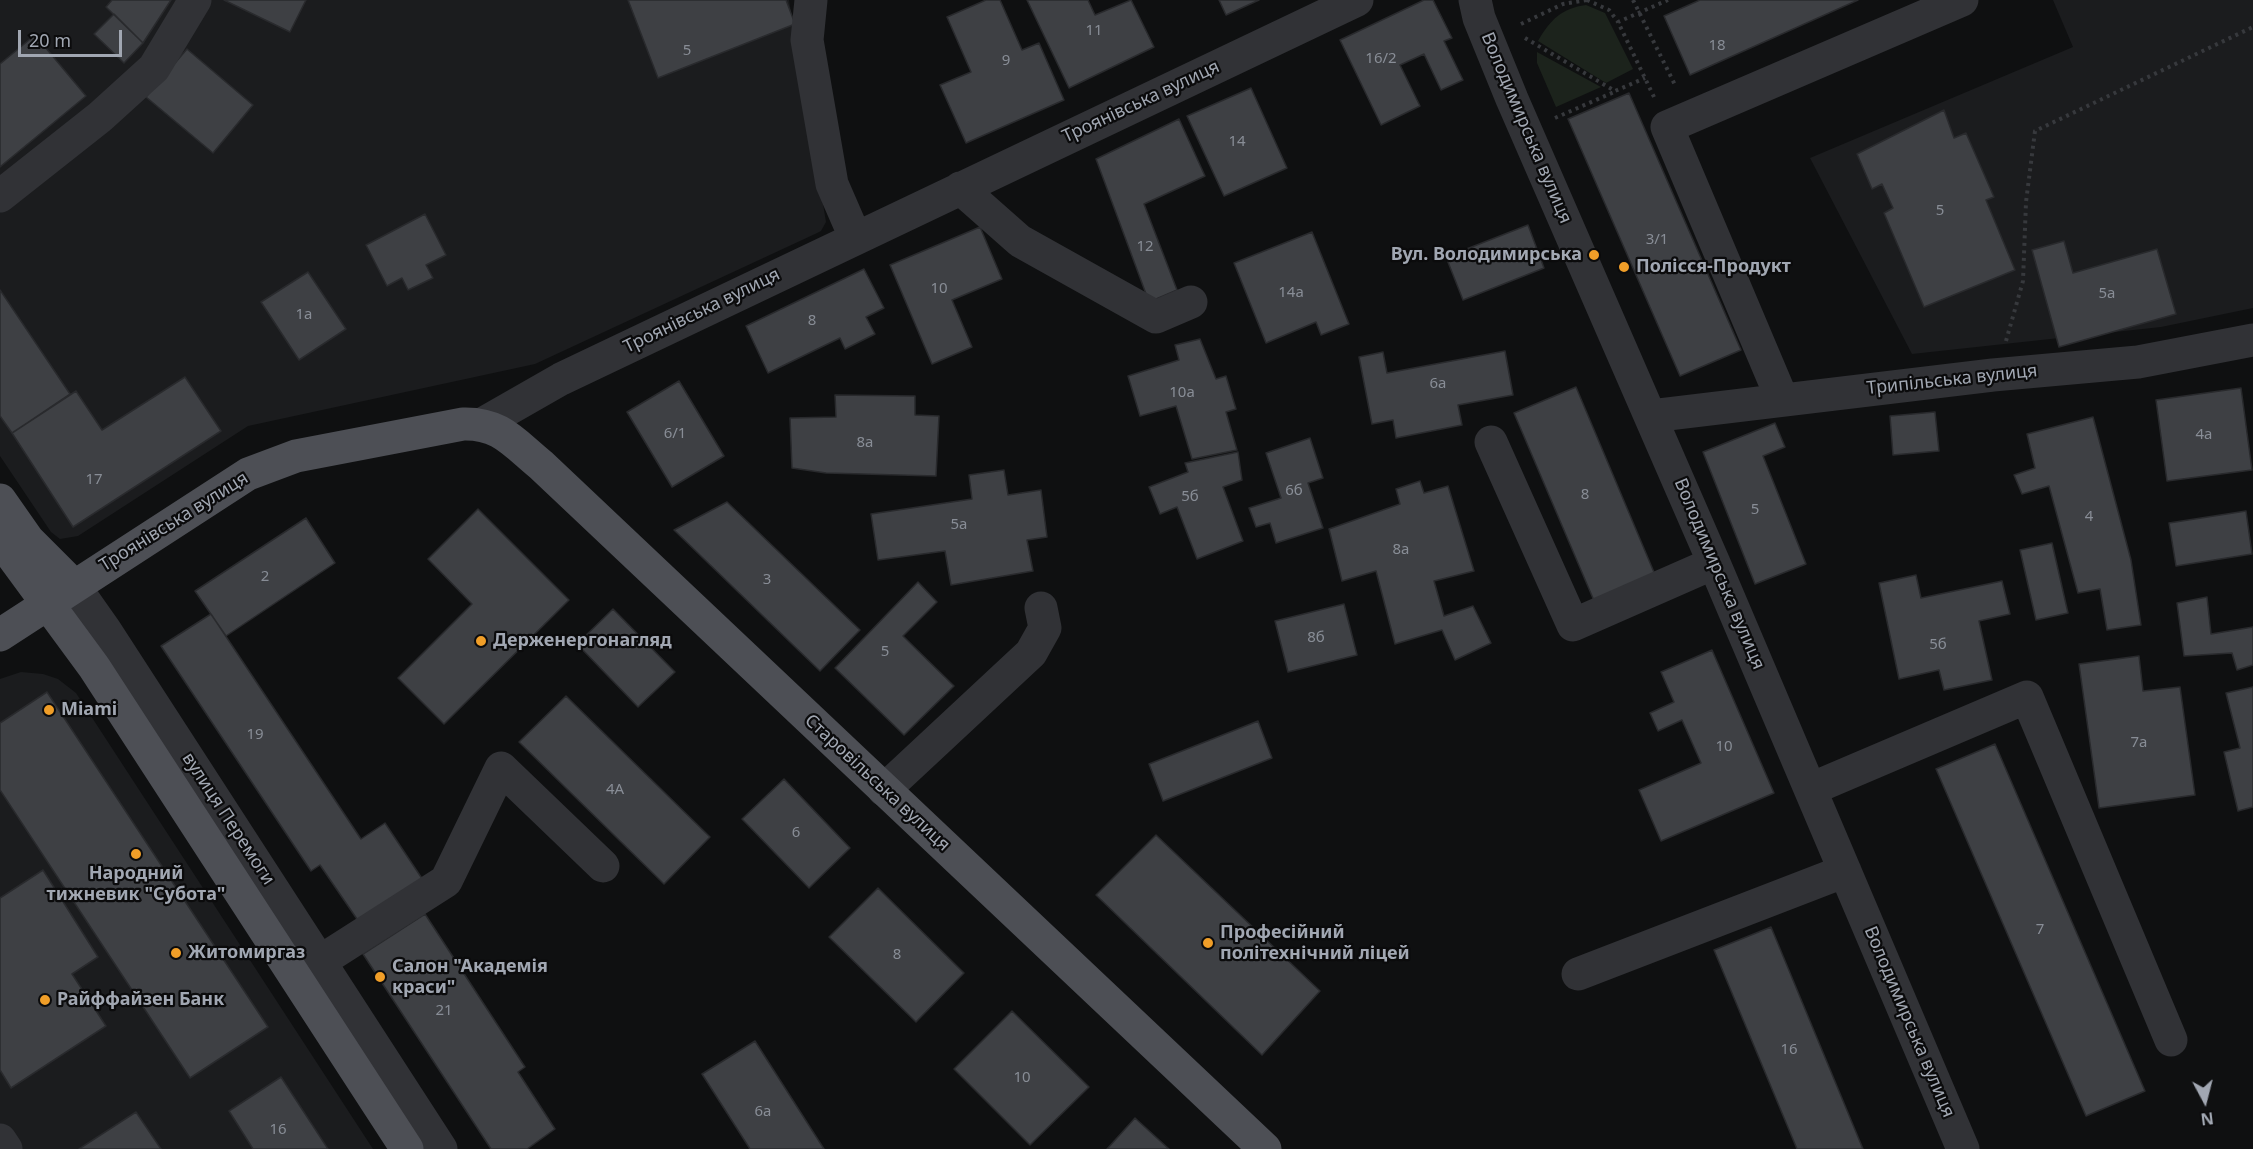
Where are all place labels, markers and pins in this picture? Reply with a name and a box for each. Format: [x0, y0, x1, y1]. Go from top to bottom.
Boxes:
place label: Вул. Володимирська [1391, 244, 1582, 266]
marker: Вул. Володимирська [1587, 248, 1601, 262]
place label: Полісся-Продукт [1636, 256, 1791, 278]
marker: Полісся-Продукт [1617, 260, 1631, 274]
place label: Держенергонагляд [493, 630, 672, 652]
marker: Держенергонагляд [474, 634, 488, 648]
place label: Miami [61, 699, 117, 721]
marker: Miami [42, 703, 56, 717]
marker: Народний тижневик "Субота" [129, 847, 143, 861]
place label: Народний тижневик "Субота" [47, 863, 225, 906]
place label: Професійний політехнічний ліцей [1220, 922, 1410, 964]
marker: Професійний політехнічний ліцей [1201, 936, 1215, 950]
place label: Житомиргаз [188, 942, 305, 964]
marker: Житомиргаз [169, 946, 183, 960]
place label: Салон "Академія краси" [392, 956, 548, 998]
marker: Салон "Академія краси" [373, 970, 387, 984]
place label: Райффайзен Банк [57, 989, 224, 1011]
marker: Райффайзен Банк [38, 993, 52, 1007]

